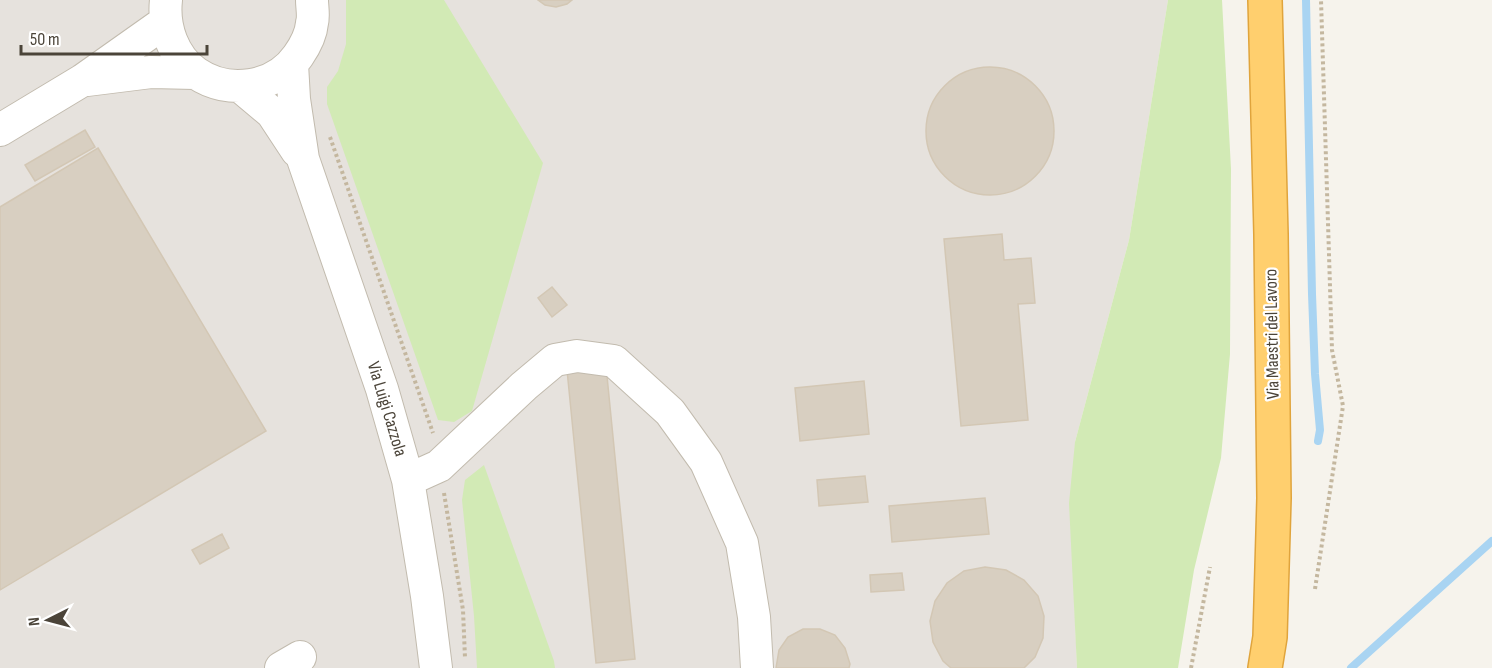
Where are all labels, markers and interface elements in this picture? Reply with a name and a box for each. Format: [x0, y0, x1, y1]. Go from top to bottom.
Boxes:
scale bar [21, 18, 207, 56]
text: 50 m [30, 29, 60, 50]
street label: Via Maestri del Lavoro [1260, 269, 1284, 399]
street label: Via Luigi Cazzola [363, 359, 411, 459]
north arrow [18, 590, 78, 650]
text: N [25, 616, 44, 627]

